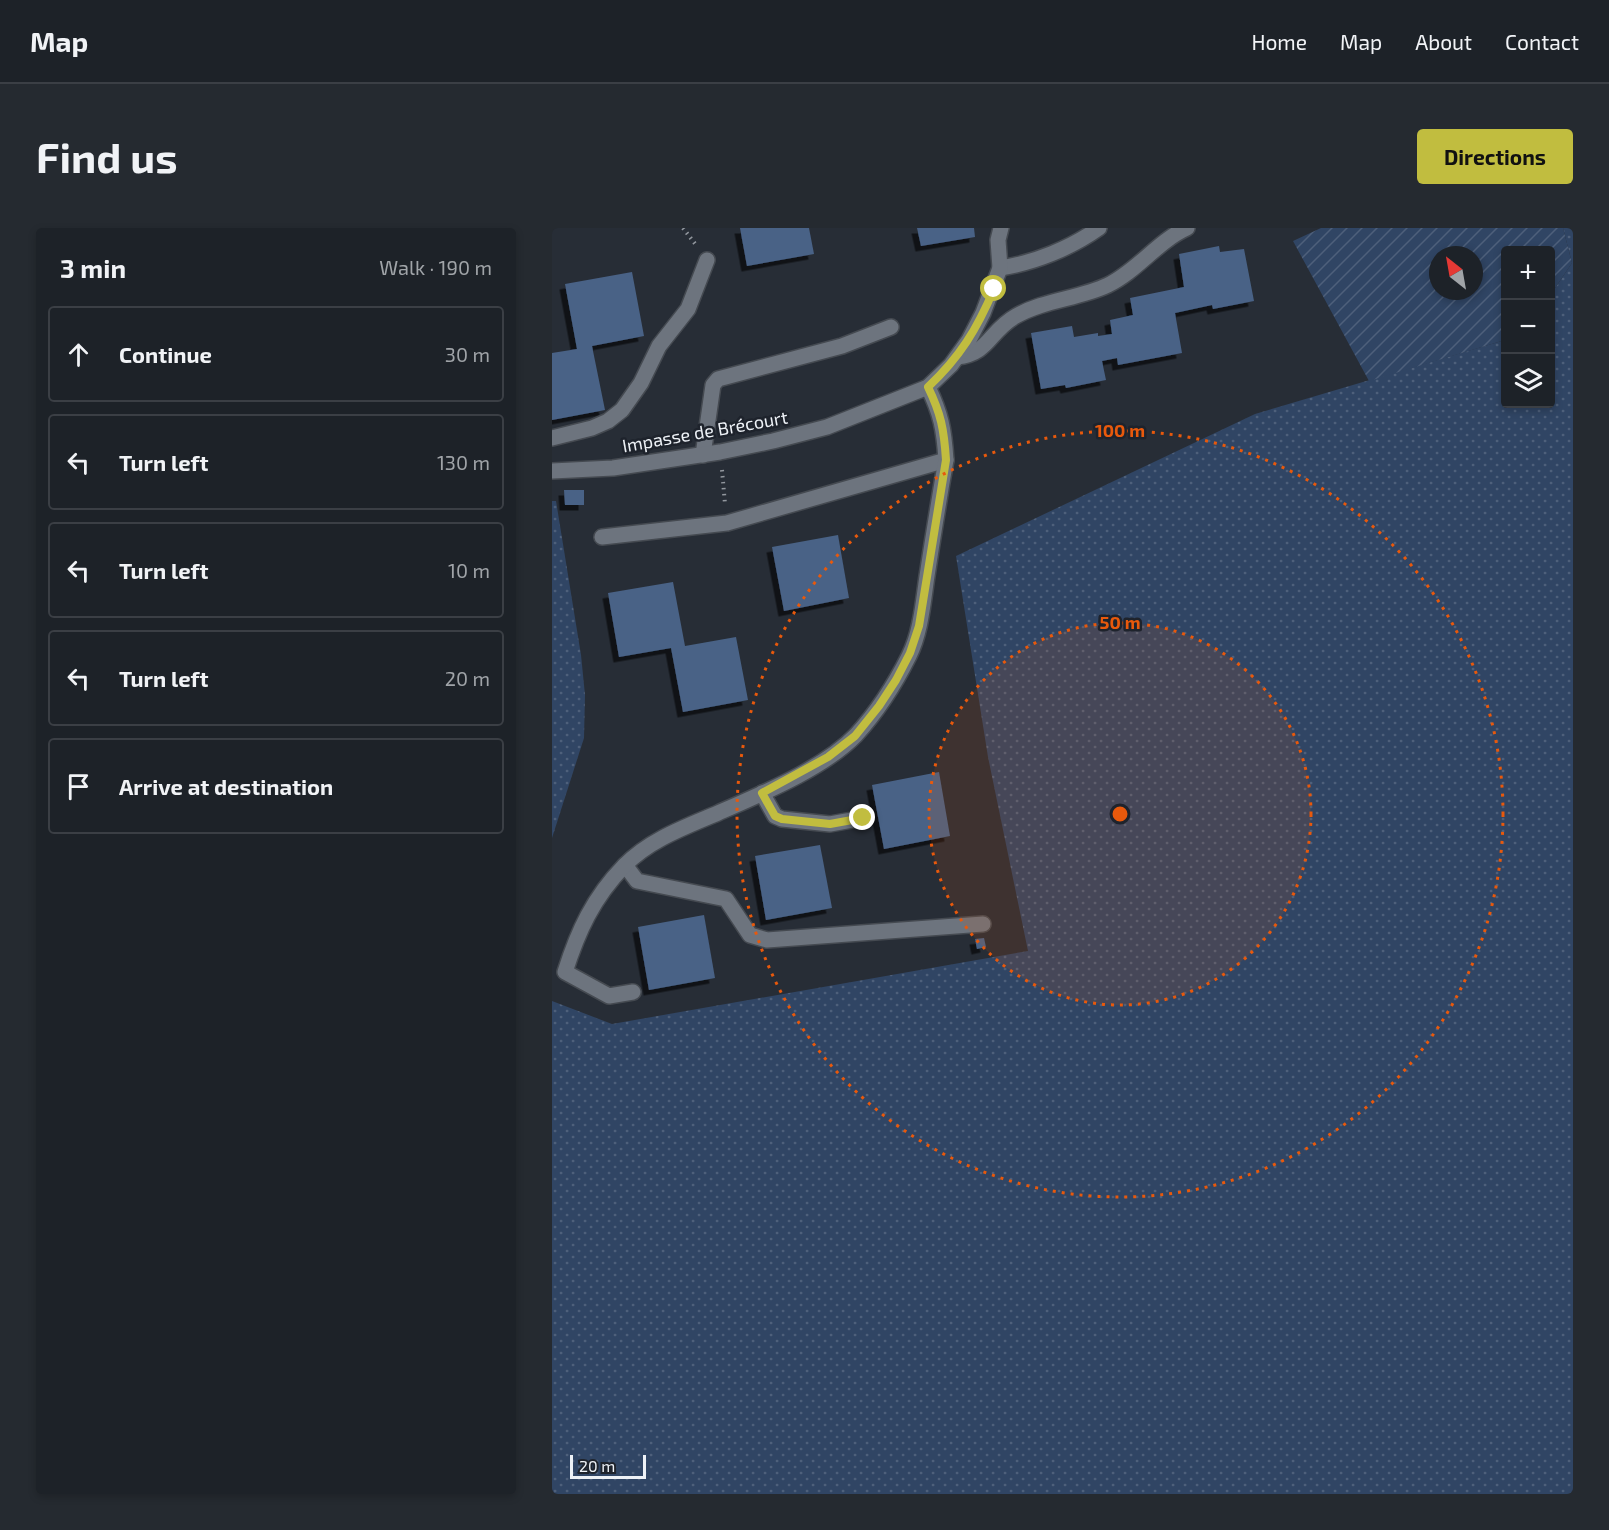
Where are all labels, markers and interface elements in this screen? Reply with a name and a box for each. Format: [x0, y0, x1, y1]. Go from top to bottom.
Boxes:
text: Map [30, 24, 88, 58]
text: Home [1251, 29, 1307, 54]
text: Map [1340, 29, 1382, 54]
text: About [1415, 29, 1472, 54]
text: Contact [1505, 29, 1579, 54]
button: Directions [1417, 129, 1573, 184]
text: Find us [36, 131, 178, 181]
north arrow [1429, 246, 1483, 300]
map controls [1501, 246, 1555, 408]
button: + [1501, 246, 1555, 300]
text: 3 min [60, 252, 126, 283]
text: Walk · 190 m [379, 255, 492, 279]
route start [980, 275, 1006, 301]
button: − [1501, 300, 1555, 354]
icon: ahead [62, 338, 95, 371]
text: Continue [119, 341, 212, 367]
text: 30 m [445, 342, 490, 366]
button: layers [1501, 354, 1555, 408]
street label: Impasse de Brécourt [620, 406, 789, 456]
text: 100 m [1095, 419, 1145, 441]
icon: left [62, 446, 95, 479]
text: Turn left [119, 449, 208, 475]
text: 130 m [437, 450, 490, 474]
icon: left [62, 554, 95, 587]
text: Turn left [119, 557, 208, 583]
text: 10 m [448, 558, 490, 582]
text: 50 m [1099, 611, 1141, 633]
icon: left [62, 662, 95, 695]
text: Turn left [119, 665, 208, 691]
text: 20 m [445, 666, 490, 690]
icon: arrive [62, 770, 95, 803]
text: Arrive at destination [119, 773, 333, 799]
route end [849, 804, 875, 830]
centre of rings [1110, 804, 1130, 824]
scale bar [570, 1452, 646, 1480]
text: 20 m [579, 1456, 615, 1475]

